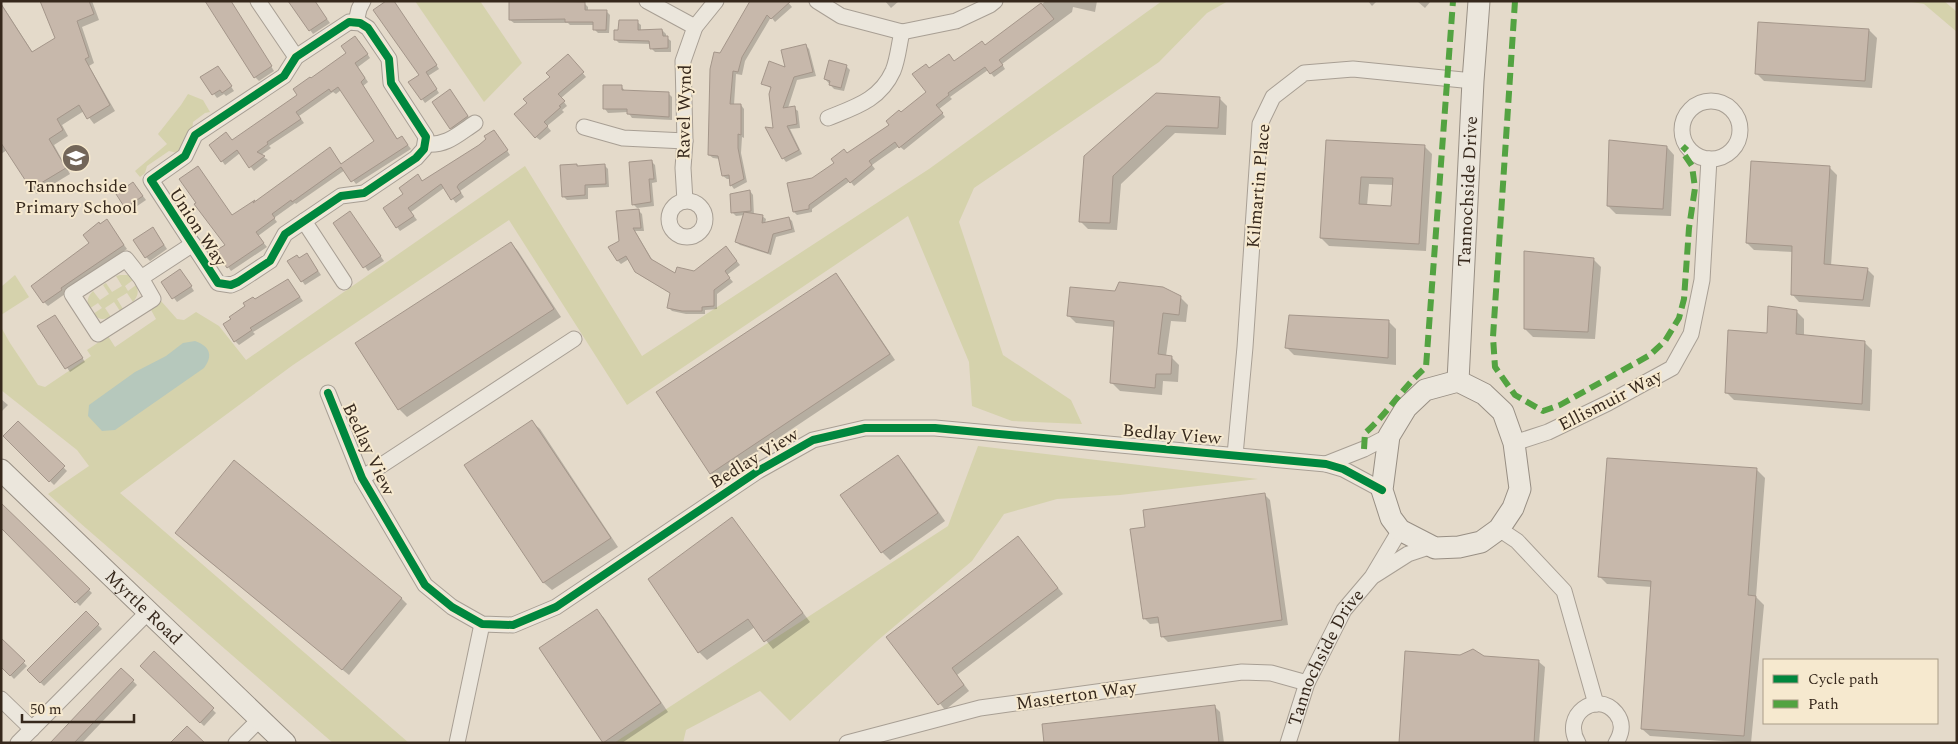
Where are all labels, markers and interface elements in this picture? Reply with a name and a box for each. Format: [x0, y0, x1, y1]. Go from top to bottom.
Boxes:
street label: Ravel Wynd [670, 64, 699, 160]
street label: Tannochside Drive [1451, 115, 1485, 267]
street label: Kilmartin Place [1240, 123, 1277, 249]
school or university icon: Tannochside Primary School [61, 143, 91, 173]
place label: Tannochside Primary School [15, 173, 137, 221]
street label: Union Way [162, 182, 234, 273]
street label: Ellismuir Way [1554, 362, 1668, 438]
street label: Bedlay View [335, 399, 402, 500]
street label: Bedlay View [1121, 417, 1223, 452]
street label: Bedlay View [705, 421, 804, 496]
street label: Myrtle Road [99, 564, 188, 651]
street label: Tannochside Drive [1281, 583, 1371, 730]
legend [1763, 659, 1938, 724]
text: Cycle path [1808, 668, 1879, 691]
street label: Masterton Way [1014, 673, 1140, 717]
scale bar [22, 692, 135, 724]
text: Path [1808, 693, 1839, 716]
text: 50 m [30, 698, 62, 721]

